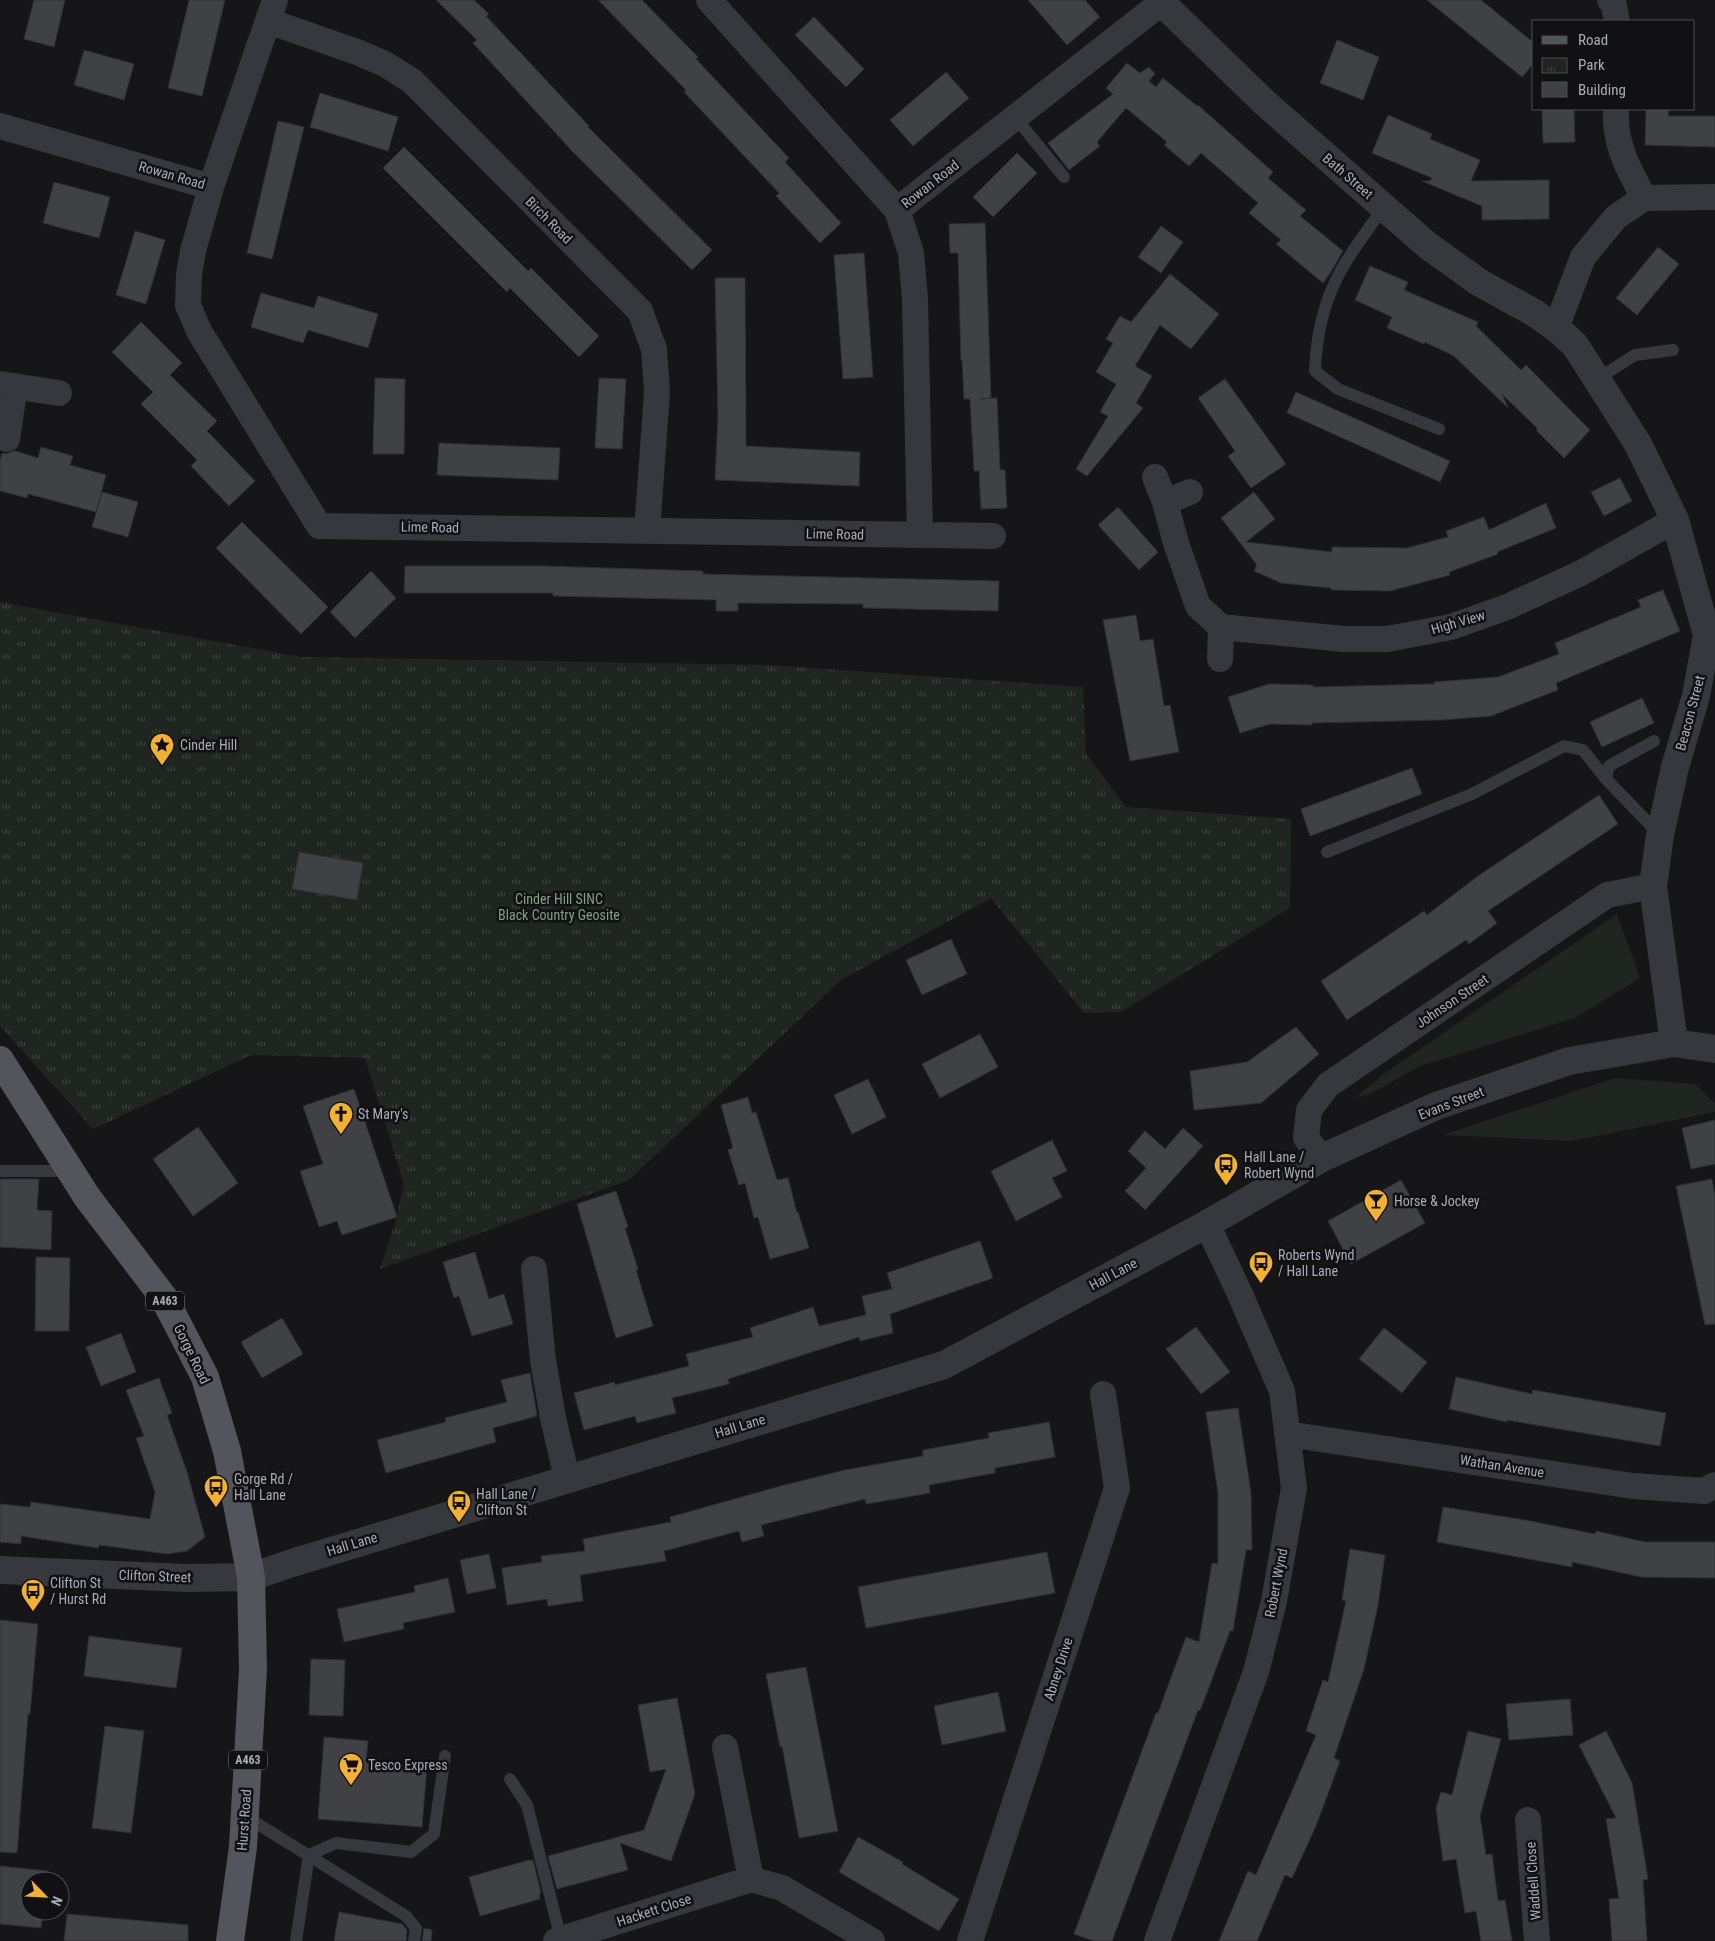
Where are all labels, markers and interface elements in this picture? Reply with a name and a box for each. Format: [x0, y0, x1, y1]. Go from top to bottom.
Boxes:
legend [1532, 20, 1695, 110]
text: Road [1578, 31, 1608, 49]
text: Park [1578, 56, 1605, 74]
text: Building [1578, 81, 1626, 99]
street label: Bath Street [1320, 150, 1376, 202]
street label: Rowan Road [898, 157, 962, 211]
street label: Rowan Road [137, 158, 207, 192]
street label: Birch Road [522, 193, 576, 247]
street label: Lime Road [401, 518, 459, 536]
street label: Lime Road [806, 525, 864, 543]
street label: High View [1429, 607, 1487, 637]
street label: Beacon Street [1672, 674, 1708, 752]
place icon: Cinder Hill [149, 732, 175, 766]
place label: Cinder Hill [180, 737, 237, 753]
park label: Cinder Hill SINC Black Country Geosite [498, 891, 620, 923]
street label: Johnson Street [1413, 971, 1491, 1031]
street label: Evans Street [1416, 1083, 1486, 1123]
church icon: St Mary's [328, 1101, 354, 1135]
place label: St Mary's [358, 1106, 409, 1122]
place label: Hall Lane / Robert Wynd [1244, 1149, 1314, 1181]
bus stop icon: Hall Lane / Robert Wynd [1213, 1152, 1239, 1186]
bar icon: Horse & Jockey [1363, 1188, 1389, 1222]
place label: Horse & Jockey [1394, 1193, 1480, 1209]
place label: Roberts Wynd / Hall Lane [1278, 1247, 1355, 1279]
bus stop icon: Roberts Wynd / Hall Lane [1248, 1250, 1274, 1284]
street label: Hall Lane [1086, 1255, 1140, 1293]
road number: A463 [146, 1292, 184, 1310]
street label: Gorge Road [171, 1322, 213, 1386]
street label: Hall Lane [713, 1411, 767, 1441]
street label: Wathan Avenue [1459, 1451, 1546, 1481]
place label: Gorge Rd / Hall Lane [234, 1471, 293, 1503]
bus stop icon: Gorge Rd / Hall Lane [203, 1474, 229, 1508]
place label: Hall Lane / Clifton St [476, 1486, 536, 1518]
bus stop icon: Hall Lane / Clifton St [446, 1489, 472, 1523]
street label: Hall Lane [325, 1529, 379, 1559]
street label: Robert Wynd [1261, 1547, 1291, 1619]
street label: Clifton Street [118, 1567, 192, 1585]
place label: Clifton St / Hurst Rd [50, 1575, 106, 1607]
bus stop icon: Clifton St / Hurst Rd [20, 1578, 46, 1612]
street label: Abney Drive [1040, 1635, 1076, 1702]
road number: A463 [229, 1750, 267, 1770]
supermarket icon: Tesco Express [338, 1752, 364, 1786]
place label: Tesco Express [368, 1757, 448, 1773]
street label: Hurst Road [234, 1789, 254, 1851]
street label: Waddell Close [1522, 1841, 1544, 1921]
north arrow [20, 1871, 70, 1921]
street label: Hackett Close [615, 1890, 694, 1930]
text: N [48, 1894, 66, 1908]

